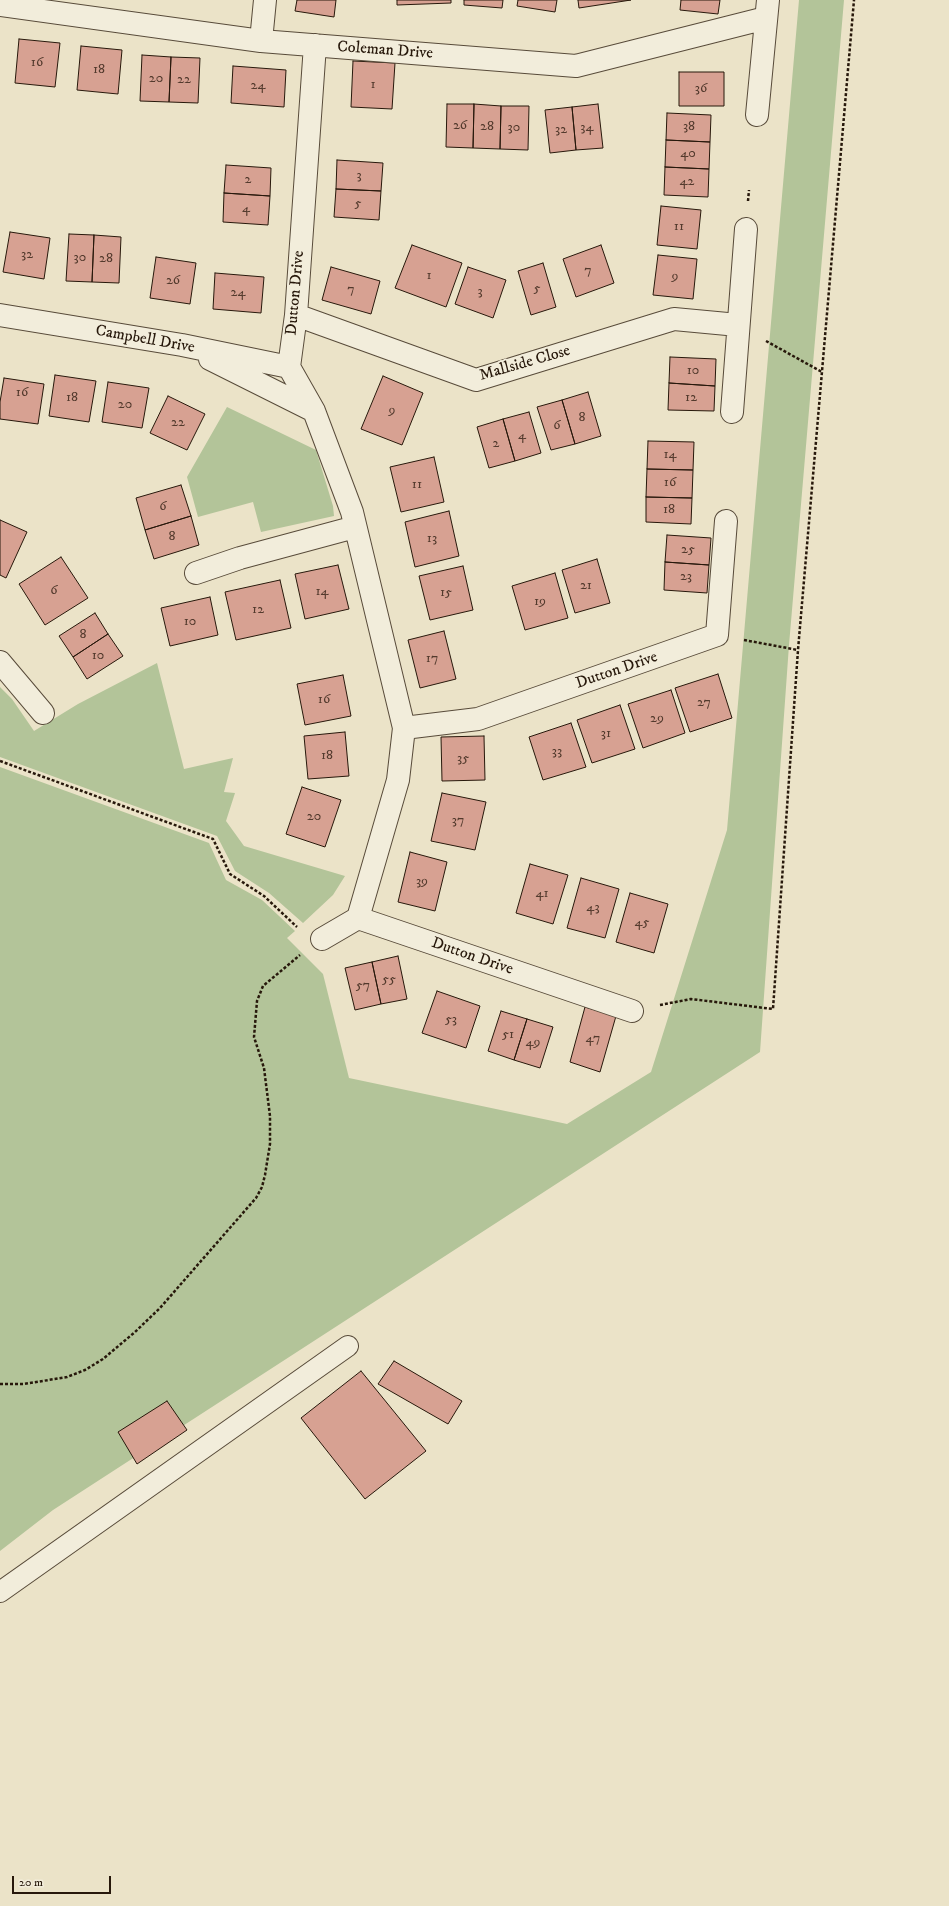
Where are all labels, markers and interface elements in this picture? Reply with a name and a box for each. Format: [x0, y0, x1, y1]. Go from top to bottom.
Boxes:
street label: Coleman Drive [336, 38, 434, 64]
house number: 16 [31, 55, 43, 71]
house number: 18 [93, 62, 105, 78]
house number: 20 [149, 71, 163, 87]
house number: 22 [177, 72, 191, 88]
house number: 1 [370, 77, 376, 93]
house number: 24 [251, 78, 265, 94]
house number: 36 [695, 81, 707, 97]
house number: 26 [453, 118, 467, 134]
house number: 28 [480, 119, 494, 135]
house number: 38 [683, 119, 695, 135]
house number: 30 [508, 120, 520, 136]
house number: 34 [580, 120, 594, 136]
house number: 32 [555, 122, 567, 138]
house number: 40 [680, 146, 696, 162]
house number: 3 [356, 168, 362, 184]
house number: 2 [245, 172, 251, 188]
house number: 42 [680, 174, 694, 190]
house number: 5 [355, 196, 361, 212]
house number: 4 [242, 201, 250, 217]
house number: 11 [674, 219, 684, 235]
house number: 32 [21, 247, 33, 263]
house number: 30 [74, 250, 86, 266]
street label: Dutton Drive [283, 250, 309, 336]
house number: 28 [99, 251, 113, 267]
house number: 7 [584, 263, 592, 279]
house number: 1 [426, 268, 432, 284]
house number: 9 [672, 269, 678, 285]
house number: 26 [166, 273, 180, 289]
house number: 5 [534, 281, 540, 297]
house number: 7 [347, 282, 355, 298]
house number: 3 [477, 284, 483, 300]
house number: 24 [231, 285, 245, 301]
street label: Campbell Drive [94, 322, 196, 358]
street label: Mallside Close [477, 342, 573, 386]
house number: 10 [687, 363, 699, 379]
house number: 16 [16, 385, 28, 401]
house number: 18 [66, 390, 78, 406]
house number: 12 [685, 390, 697, 406]
house number: 20 [118, 397, 132, 413]
house number: 9 [389, 403, 395, 419]
house number: 8 [578, 410, 586, 426]
house number: 22 [171, 415, 185, 431]
house number: 6 [553, 418, 561, 434]
house number: 4 [518, 428, 526, 444]
house number: 2 [493, 436, 499, 452]
house number: 14 [663, 447, 677, 463]
house number: 16 [664, 475, 676, 491]
house number: 11 [412, 477, 422, 493]
house number: 6 [159, 499, 167, 515]
house number: 18 [663, 502, 675, 518]
house number: 8 [168, 529, 176, 545]
house number: 13 [427, 531, 437, 547]
house number: 25 [681, 542, 695, 558]
house number: 23 [680, 569, 692, 585]
house number: 21 [580, 578, 592, 594]
house number: 6 [50, 583, 58, 599]
house number: 14 [315, 584, 329, 600]
house number: 15 [440, 585, 452, 601]
house number: 19 [534, 594, 546, 610]
house number: 12 [252, 602, 264, 618]
house number: 10 [184, 614, 196, 630]
house number: 8 [79, 627, 87, 643]
house number: 10 [92, 648, 104, 664]
street label: Dutton Drive [574, 648, 660, 694]
house number: 17 [426, 651, 438, 667]
house number: 16 [318, 692, 330, 708]
house number: 27 [697, 695, 711, 711]
house number: 29 [650, 711, 664, 727]
house number: 31 [601, 726, 611, 742]
house number: 33 [552, 744, 562, 760]
house number: 18 [321, 748, 333, 764]
house number: 35 [457, 751, 469, 767]
house number: 20 [307, 809, 321, 825]
house number: 37 [452, 813, 464, 829]
house number: 39 [416, 874, 428, 890]
house number: 41 [535, 886, 549, 902]
house number: 43 [586, 900, 600, 916]
house number: 45 [635, 915, 649, 931]
street label: Dutton Drive [429, 934, 515, 980]
house number: 55 [382, 972, 396, 988]
house number: 57 [356, 978, 370, 994]
house number: 53 [445, 1012, 457, 1028]
house number: 51 [502, 1027, 514, 1043]
house number: 47 [586, 1031, 600, 1047]
house number: 49 [525, 1035, 541, 1051]
scale bar [14, 1868, 113, 1894]
text: 20 m [19, 1875, 43, 1890]

